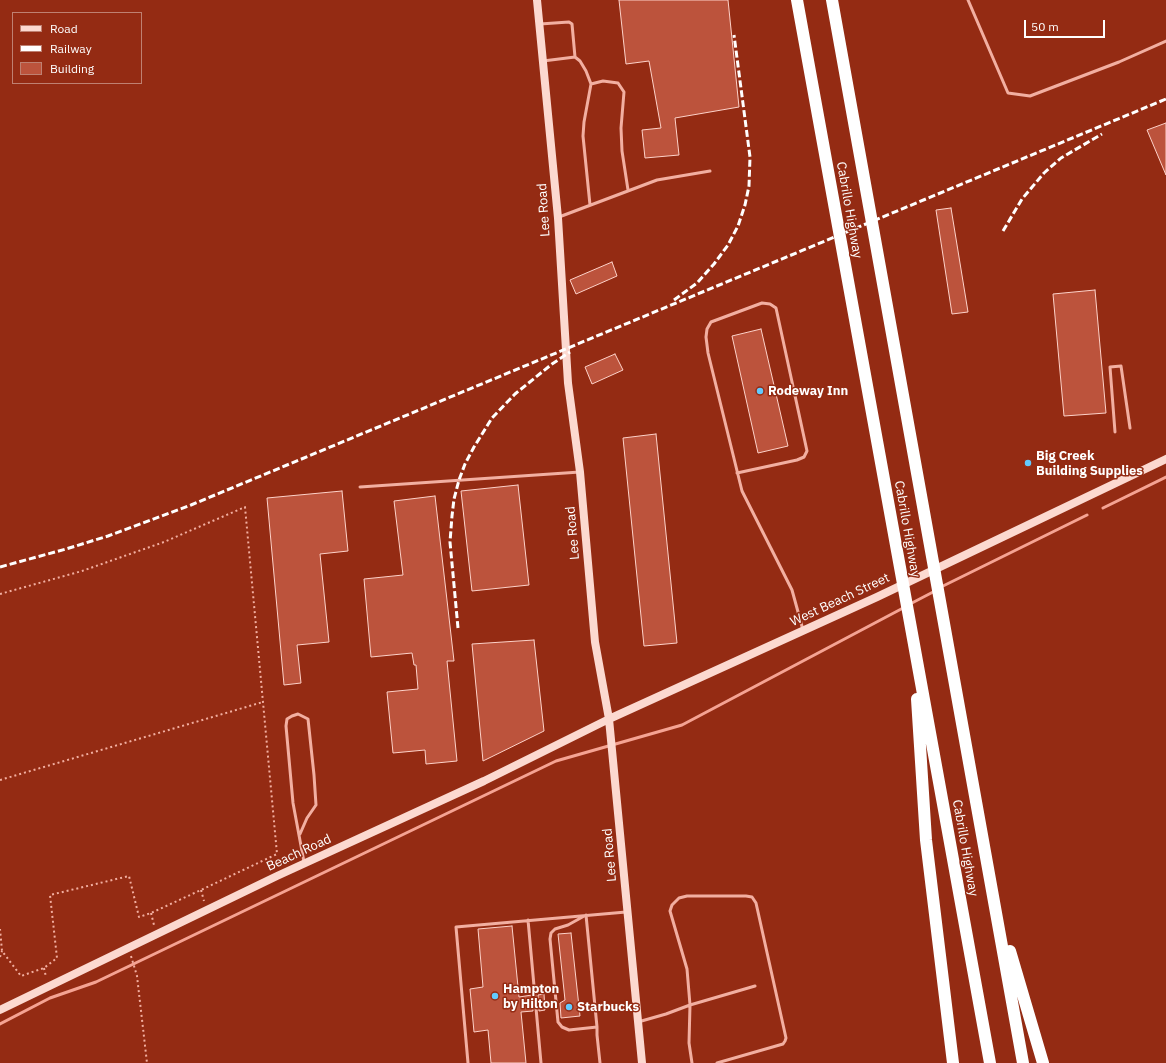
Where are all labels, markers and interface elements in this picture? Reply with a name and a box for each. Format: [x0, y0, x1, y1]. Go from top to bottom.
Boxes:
legend [12, 12, 142, 84]
scale bar [1026, 12, 1107, 38]
text: 50 m [1031, 19, 1059, 34]
text: Road [50, 21, 78, 36]
text: Railway [50, 41, 92, 56]
text: Building [50, 61, 94, 76]
street label: Cabrillo Highway [833, 160, 865, 260]
street label: Lee Road [534, 183, 554, 237]
place label: Rodeway Inn [768, 383, 848, 399]
marker: Rodeway Inn [755, 386, 765, 396]
place label: Big Creek Building Supplies [1036, 448, 1143, 479]
marker: Big Creek Building Supplies [1023, 458, 1033, 468]
street label: Cabrillo Highway [891, 479, 923, 579]
street label: Lee Road [563, 506, 583, 560]
street label: West Beach Street [788, 570, 892, 630]
street label: Cabrillo Highway [949, 798, 981, 898]
street label: Lee Road [600, 828, 620, 882]
street label: Beach Road [264, 831, 334, 875]
place label: Hampton by Hilton [503, 981, 559, 1012]
marker: Hampton by Hilton [490, 991, 500, 1001]
place label: Starbucks [577, 999, 639, 1015]
marker: Starbucks [564, 1002, 574, 1012]

